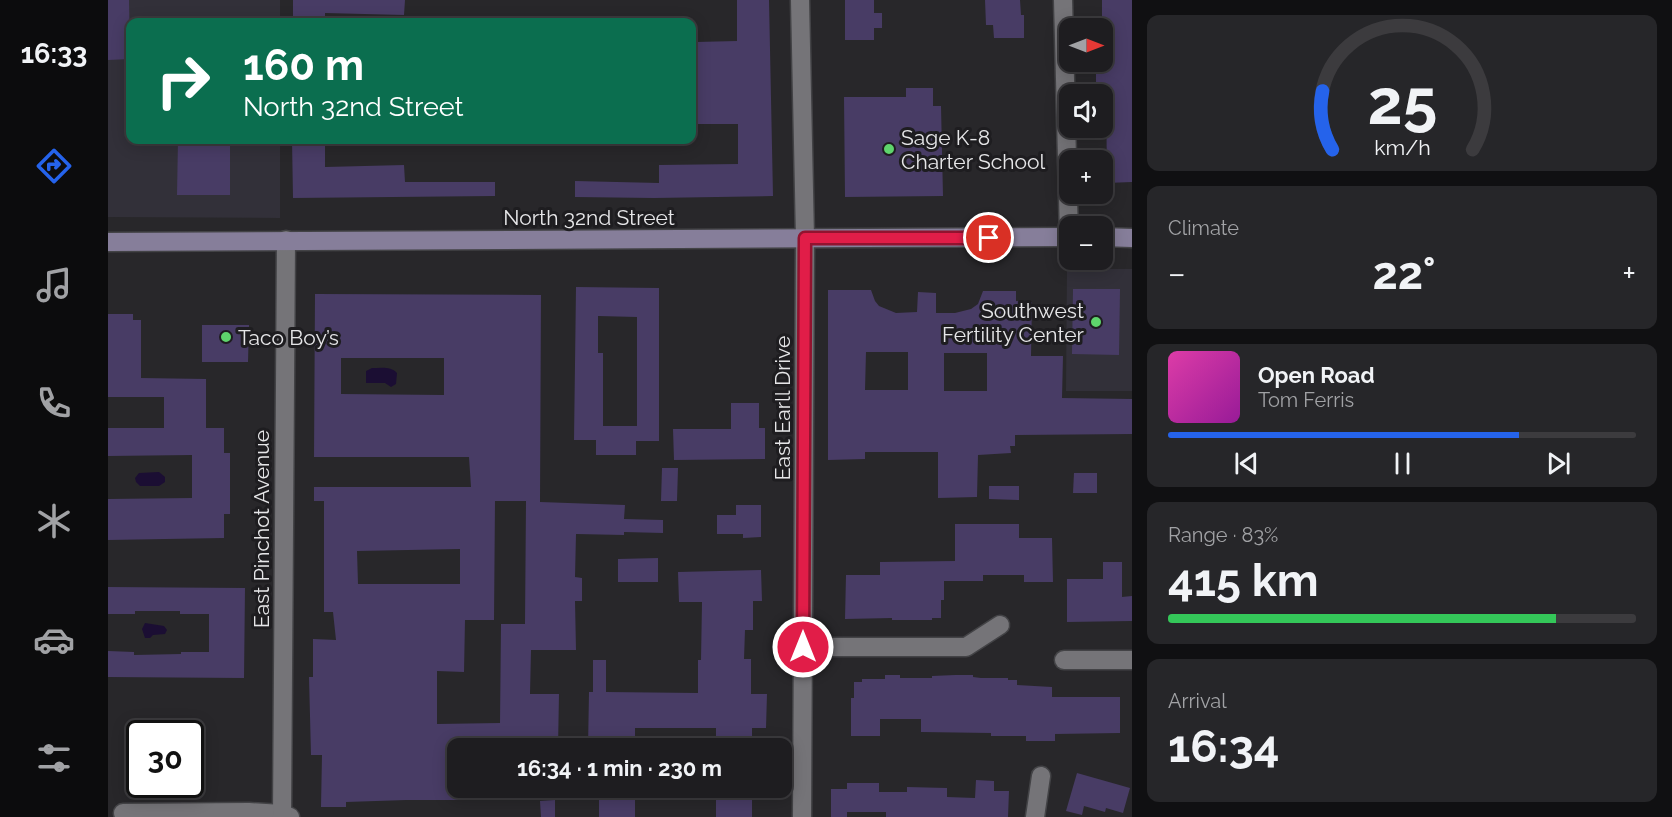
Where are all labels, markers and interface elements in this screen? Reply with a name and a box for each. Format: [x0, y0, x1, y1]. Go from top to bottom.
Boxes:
north arrow [1059, 18, 1113, 72]
map controls [1059, 18, 1113, 270]
text: 16:33 [21, 38, 87, 69]
text: 160 m [243, 41, 364, 90]
icon: right [144, 42, 222, 120]
text: 25 [1367, 65, 1437, 139]
button: sound [1059, 84, 1113, 138]
text: North 32nd Street [243, 91, 464, 122]
place label: Sage K-8 Charter School [901, 125, 1045, 174]
text: km/h [1374, 135, 1430, 160]
marker: Sage K-8 Charter School [882, 142, 896, 156]
icon: directions [33, 145, 75, 187]
button: + [1059, 150, 1113, 204]
street label: North 32nd Street [503, 205, 675, 230]
pin [963, 212, 1014, 263]
button: − [1059, 216, 1113, 270]
text: Climate [1168, 216, 1239, 240]
icon: arrive [972, 221, 1005, 254]
text: 22° [1372, 247, 1436, 300]
text: − [1168, 254, 1186, 293]
text: + [1622, 254, 1636, 293]
icon: music [33, 264, 75, 306]
place label: Southwest Fertility Center [942, 298, 1085, 347]
marker: Southwest Fertility Center [1089, 315, 1103, 329]
place label: Taco Boy’s [238, 325, 339, 350]
marker: Taco Boy’s [219, 330, 233, 344]
street label: East Earll Drive [770, 336, 795, 480]
text: Open Road [1258, 362, 1375, 388]
icon: phone [33, 382, 75, 424]
text: Tom Ferris [1258, 388, 1354, 412]
street label: East Pinchot Avenue [249, 430, 274, 628]
icon: previous [1230, 447, 1263, 480]
icon: pause [1386, 447, 1419, 480]
icon: next [1542, 447, 1575, 480]
icon: climate [33, 500, 75, 542]
text: Range · 83% [1168, 523, 1278, 547]
text: 415 km [1168, 554, 1319, 607]
position arrow [771, 615, 835, 679]
icon: car [33, 619, 75, 661]
text: Arrival [1168, 689, 1227, 713]
speed limit sign: 30 [126, 720, 204, 798]
text: 16:34 [1168, 720, 1279, 773]
icon: filters [33, 737, 75, 779]
text: 16:34 · 1 min · 230 m [517, 755, 722, 781]

